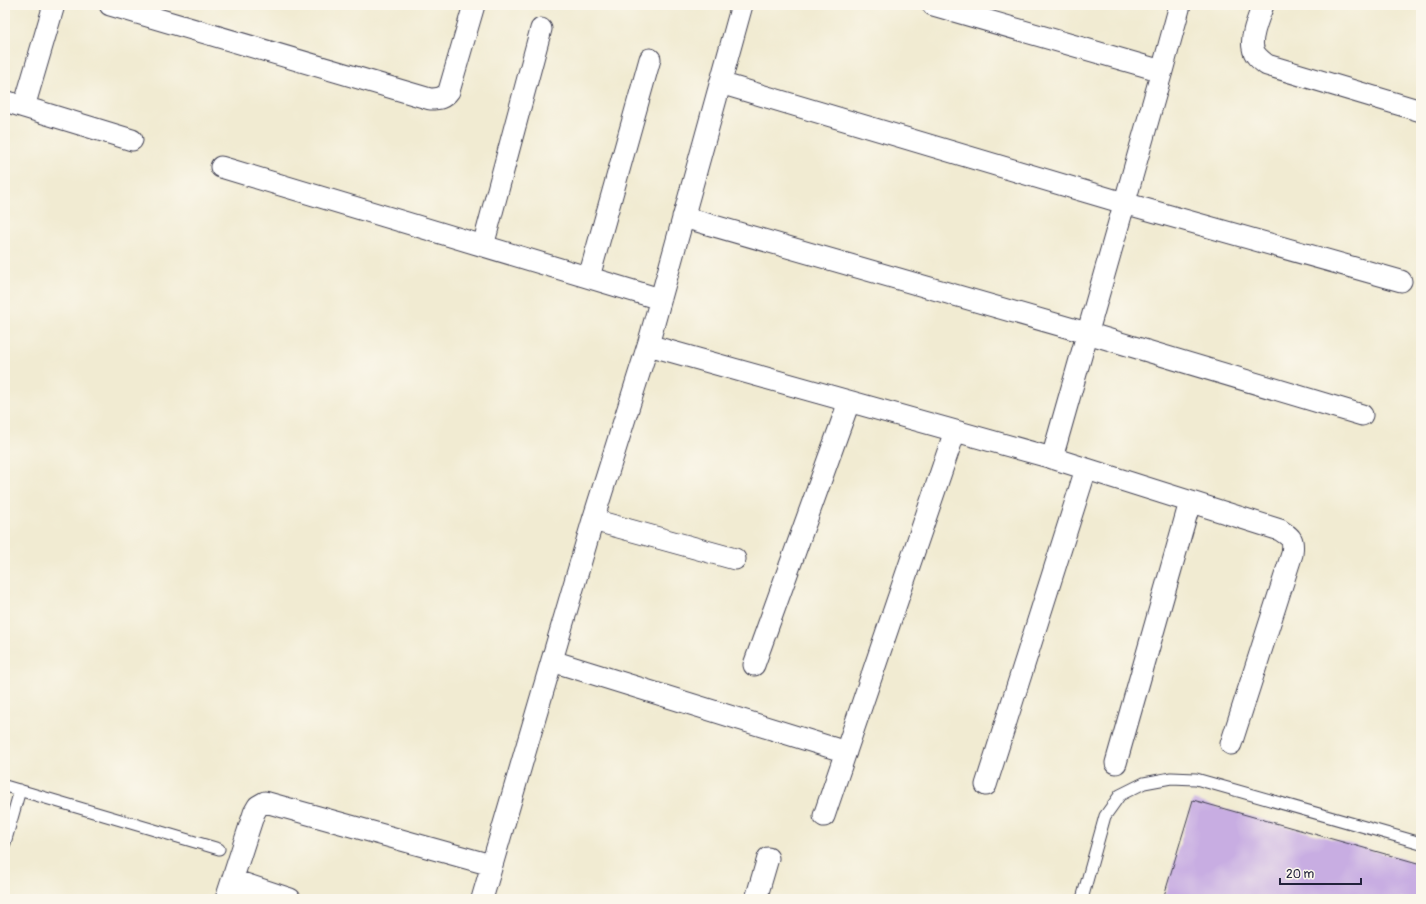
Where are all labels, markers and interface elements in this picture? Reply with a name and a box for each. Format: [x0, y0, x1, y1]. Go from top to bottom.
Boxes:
scale bar [1280, 860, 1361, 886]
text: 20 m [1286, 867, 1315, 882]

